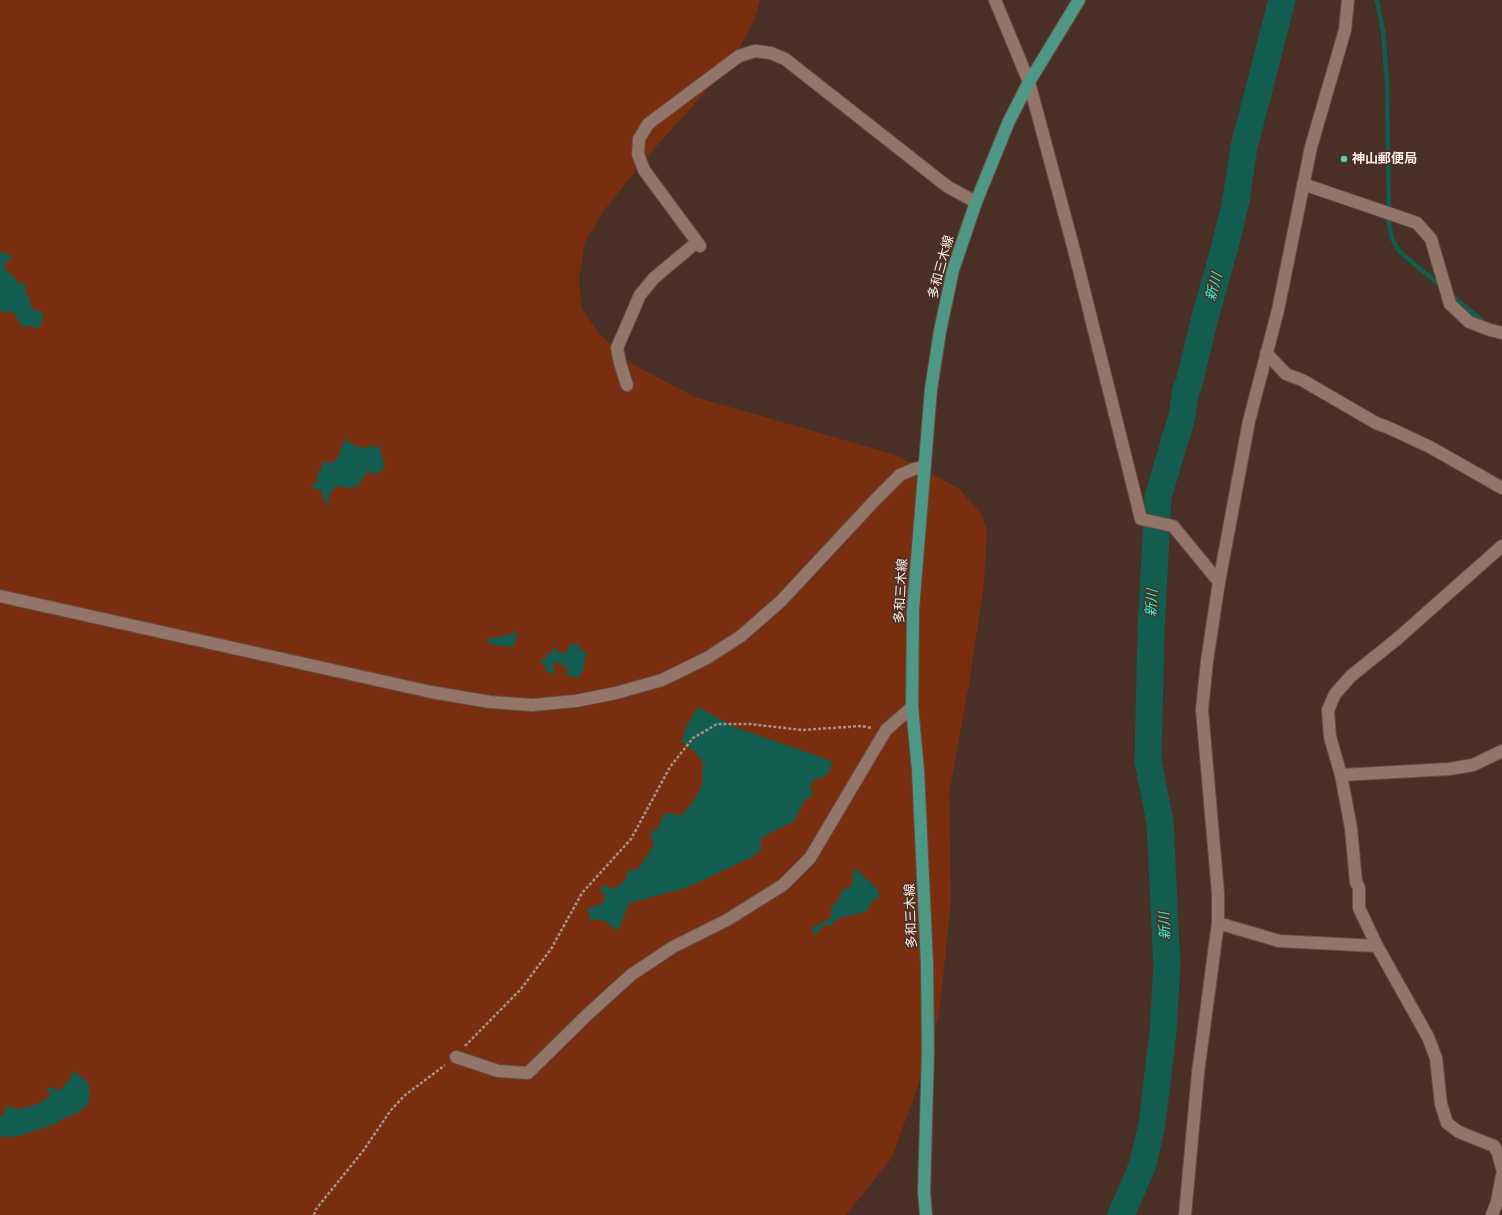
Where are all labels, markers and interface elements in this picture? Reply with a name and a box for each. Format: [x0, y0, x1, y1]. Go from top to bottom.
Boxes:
place label: 神山郵便局 [1352, 151, 1417, 167]
marker: 神山郵便局 [1339, 154, 1349, 164]
street label: 多和三木線 [925, 234, 957, 300]
water label: 新川 [1202, 271, 1226, 303]
street label: 多和三木線 [892, 558, 910, 624]
water label: 新川 [1143, 589, 1161, 617]
street label: 多和三木線 [902, 883, 920, 949]
water label: 新川 [1156, 912, 1174, 940]

